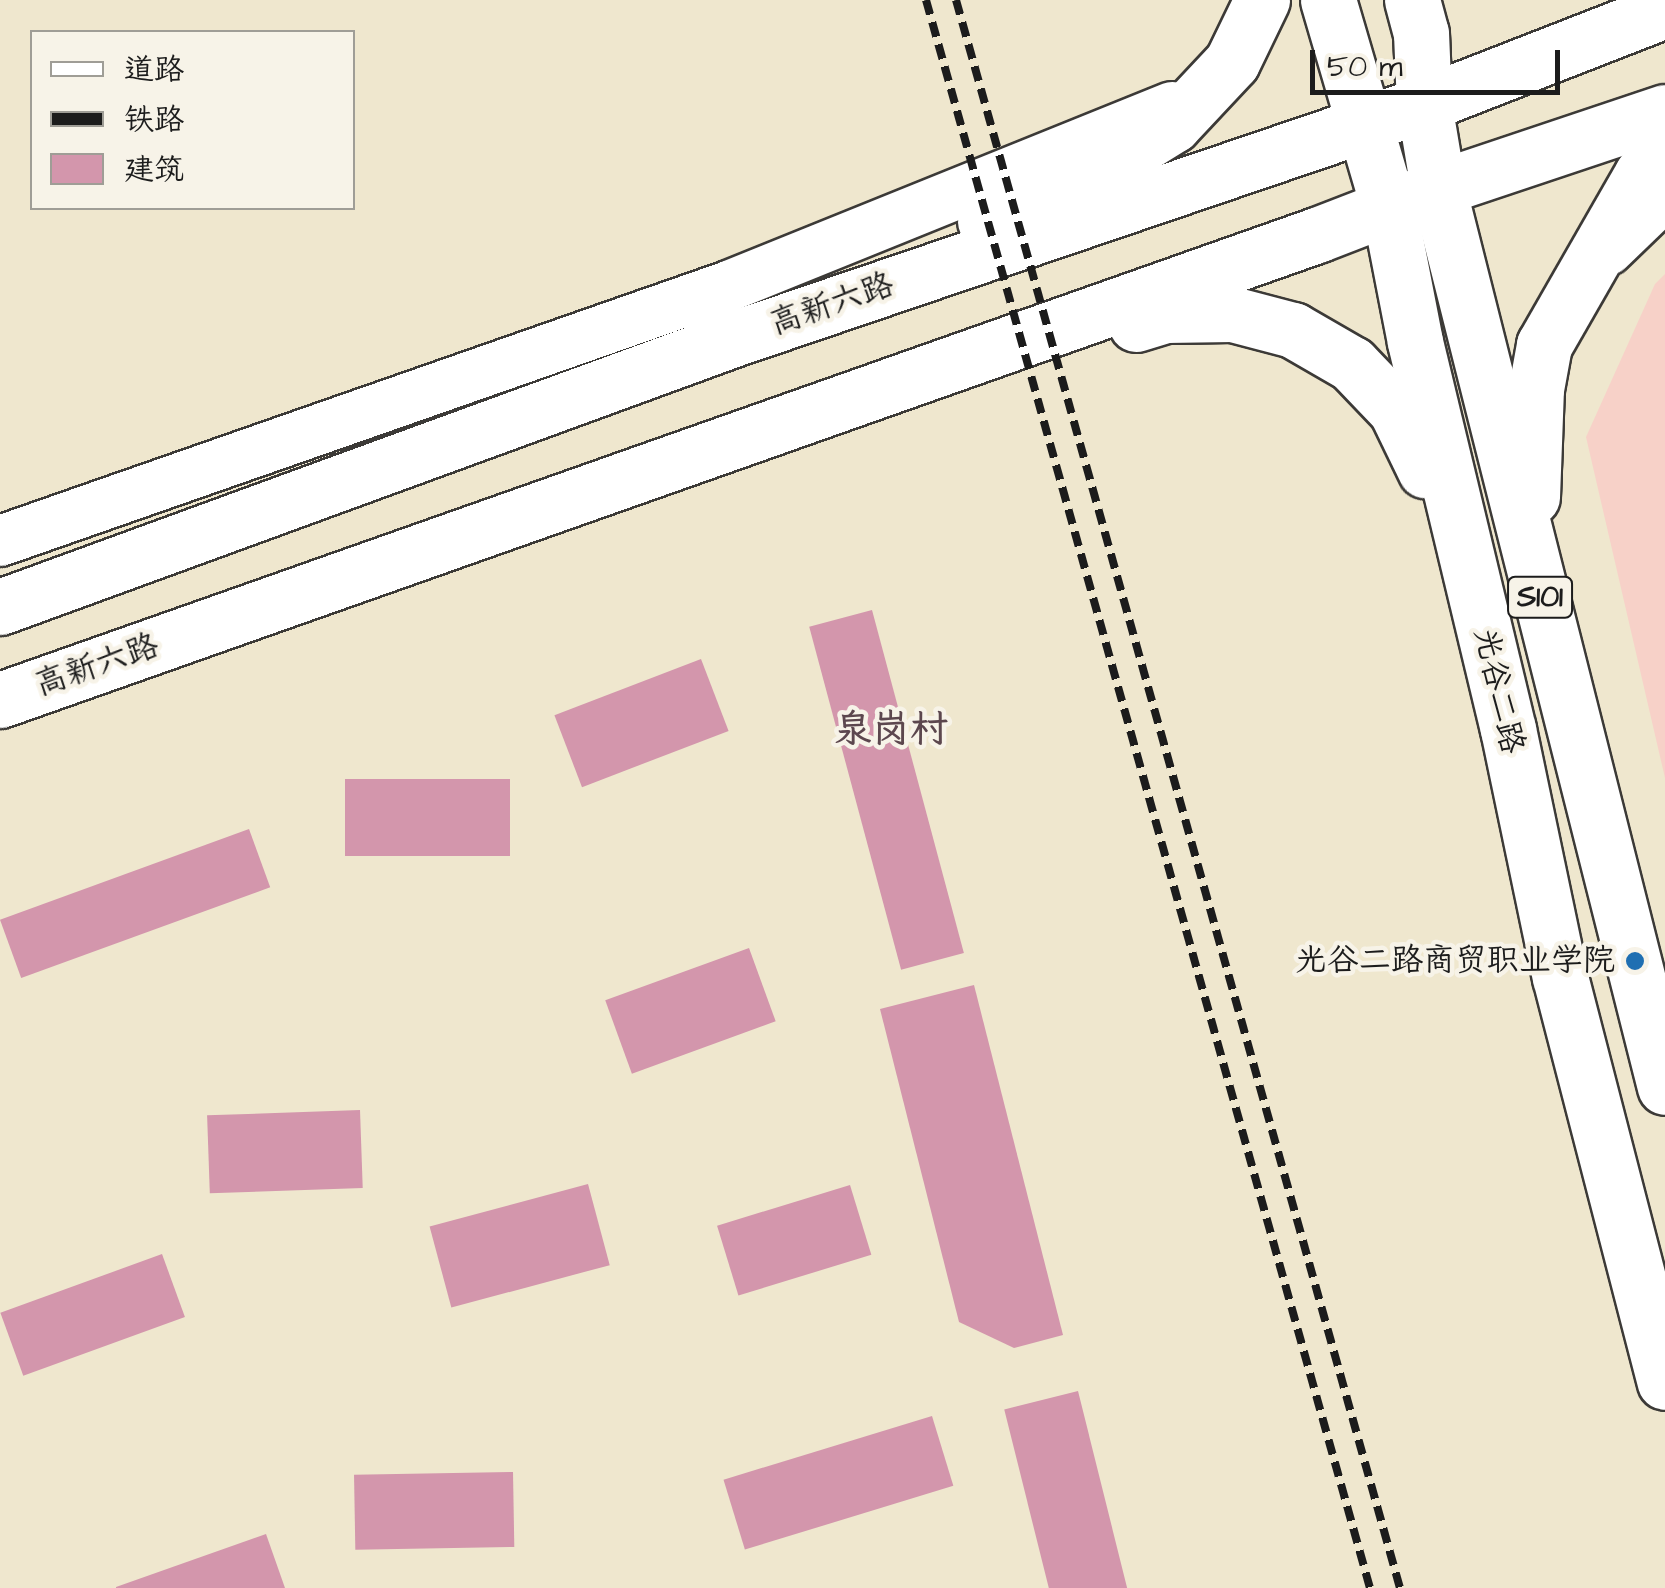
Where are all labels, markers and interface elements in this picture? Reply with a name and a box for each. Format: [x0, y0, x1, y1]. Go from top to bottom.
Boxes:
legend [30, 30, 355, 210]
scale bar [1315, 30, 1565, 92]
text: 50 m [1327, 46, 1403, 88]
text: 道路 [124, 49, 184, 91]
text: 铁路 [124, 99, 184, 141]
text: 建筑 [124, 149, 184, 191]
street label: 高新六路 [765, 266, 899, 344]
road number: S101 [1505, 572, 1575, 622]
street label: 光谷二路 [1465, 624, 1531, 758]
street label: 高新六路 [30, 627, 164, 705]
district label: 泉岗村 [834, 708, 948, 754]
place label: 光谷二路商贸职业学院 [1295, 942, 1615, 980]
marker: 光谷二路商贸职业学院 [1624, 950, 1646, 972]

